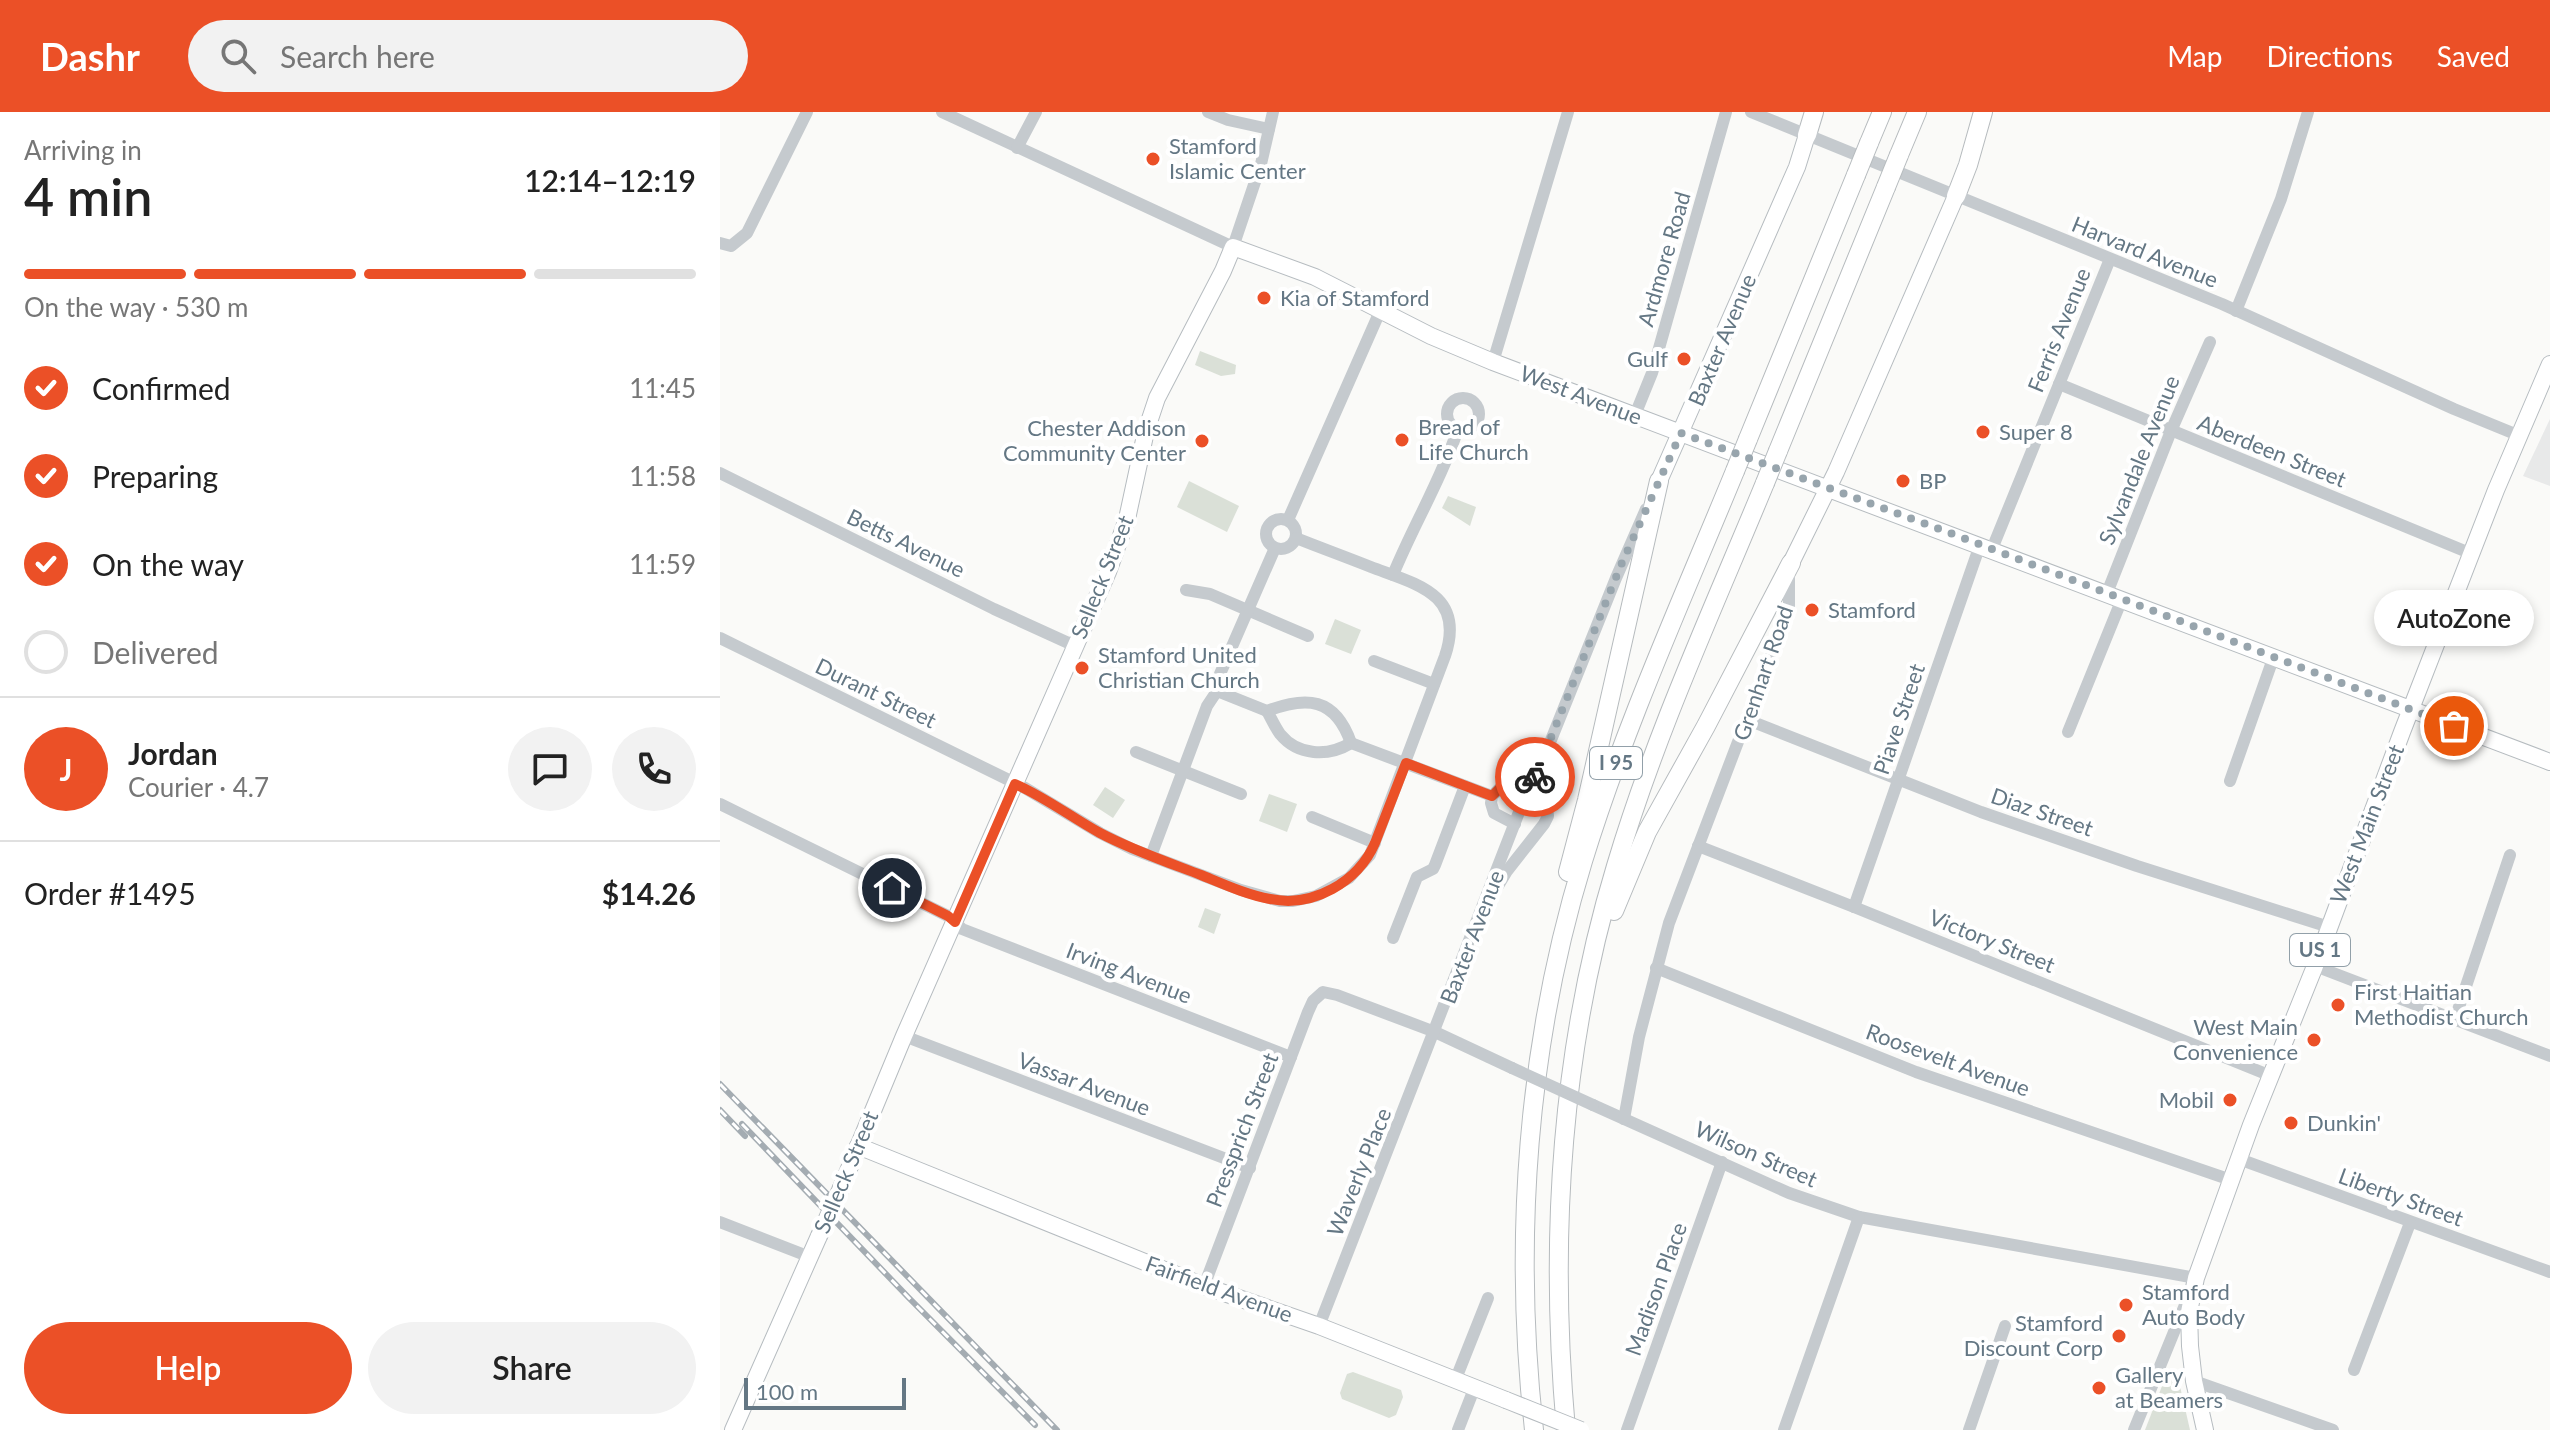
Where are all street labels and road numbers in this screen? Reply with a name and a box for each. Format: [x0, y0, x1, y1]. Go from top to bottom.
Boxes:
street label: Ardmore Road [1631, 188, 1696, 329]
street label: Harvard Avenue [2068, 210, 2222, 293]
street label: Ferris Avenue [2021, 264, 2096, 396]
street label: Baxter Avenue [1682, 270, 1761, 410]
street label: West Avenue [1516, 359, 1646, 430]
street label: Sylvandale Avenue [2092, 371, 2185, 548]
street label: Aberdeen Street [2194, 408, 2350, 493]
street label: Betts Avenue [843, 502, 970, 583]
street label: Selleck Street [1065, 511, 1139, 642]
street label: Grenhart Road [1727, 602, 1798, 744]
street label: Durant Street [811, 652, 941, 733]
street label: Piave Street [1867, 660, 1930, 778]
street label: West Main Street [2324, 740, 2409, 907]
road number: I 95 [1590, 747, 1642, 779]
street label: Diaz Street [1988, 781, 2097, 842]
street label: Baxter Avenue [1434, 866, 1509, 1007]
street label: Victory Street [1925, 903, 2059, 978]
road number: US 1 [2290, 934, 2350, 966]
street label: Irving Avenue [1063, 936, 1196, 1009]
street label: Roosevelt Avenue [1863, 1017, 2034, 1102]
street label: Vassar Avenue [1014, 1046, 1154, 1121]
street label: Pressprich Street [1200, 1049, 1283, 1211]
street label: Waverly Place [1321, 1104, 1396, 1240]
street label: Selleck Street [808, 1106, 884, 1237]
street label: Wilson Street [1691, 1115, 1822, 1193]
street label: Liberty Street [2335, 1161, 2467, 1232]
street label: Madison Place [1619, 1219, 1692, 1359]
street label: Fairfield Avenue [1142, 1249, 1296, 1328]

